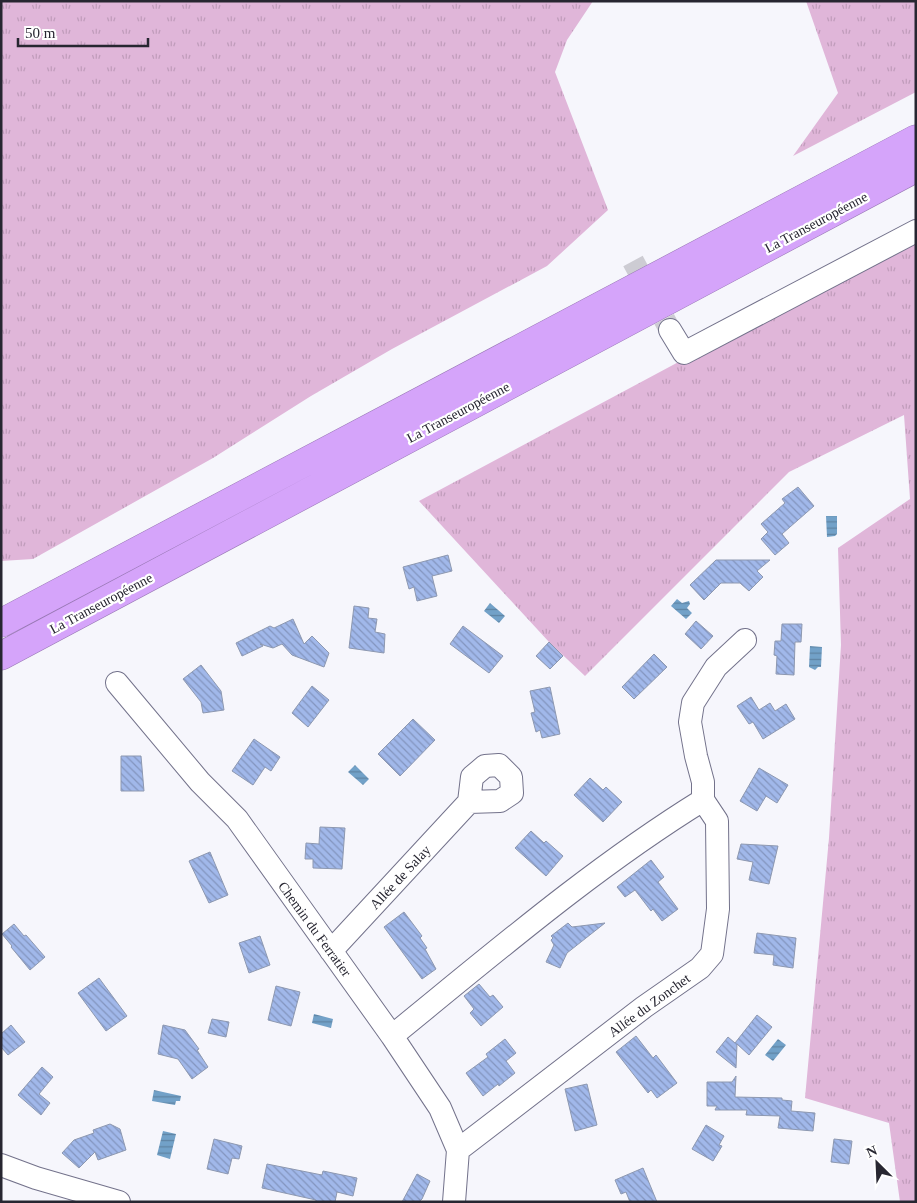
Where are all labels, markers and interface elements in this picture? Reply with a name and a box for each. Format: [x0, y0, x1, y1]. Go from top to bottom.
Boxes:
scale bar [18, 15, 148, 47]
text: 50 m [25, 25, 56, 41]
street label: La Transeuropéenne [762, 189, 870, 256]
street label: La Transeuropéenne [404, 379, 512, 446]
street label: La Transeuropéenne [47, 570, 155, 637]
street label: Allée de Salay [367, 842, 434, 912]
street label: Chemin du Ferratier [275, 879, 354, 980]
street label: Allée du Zonchet [606, 971, 693, 1040]
north arrow [852, 1138, 902, 1188]
text: N [864, 1143, 880, 1160]

